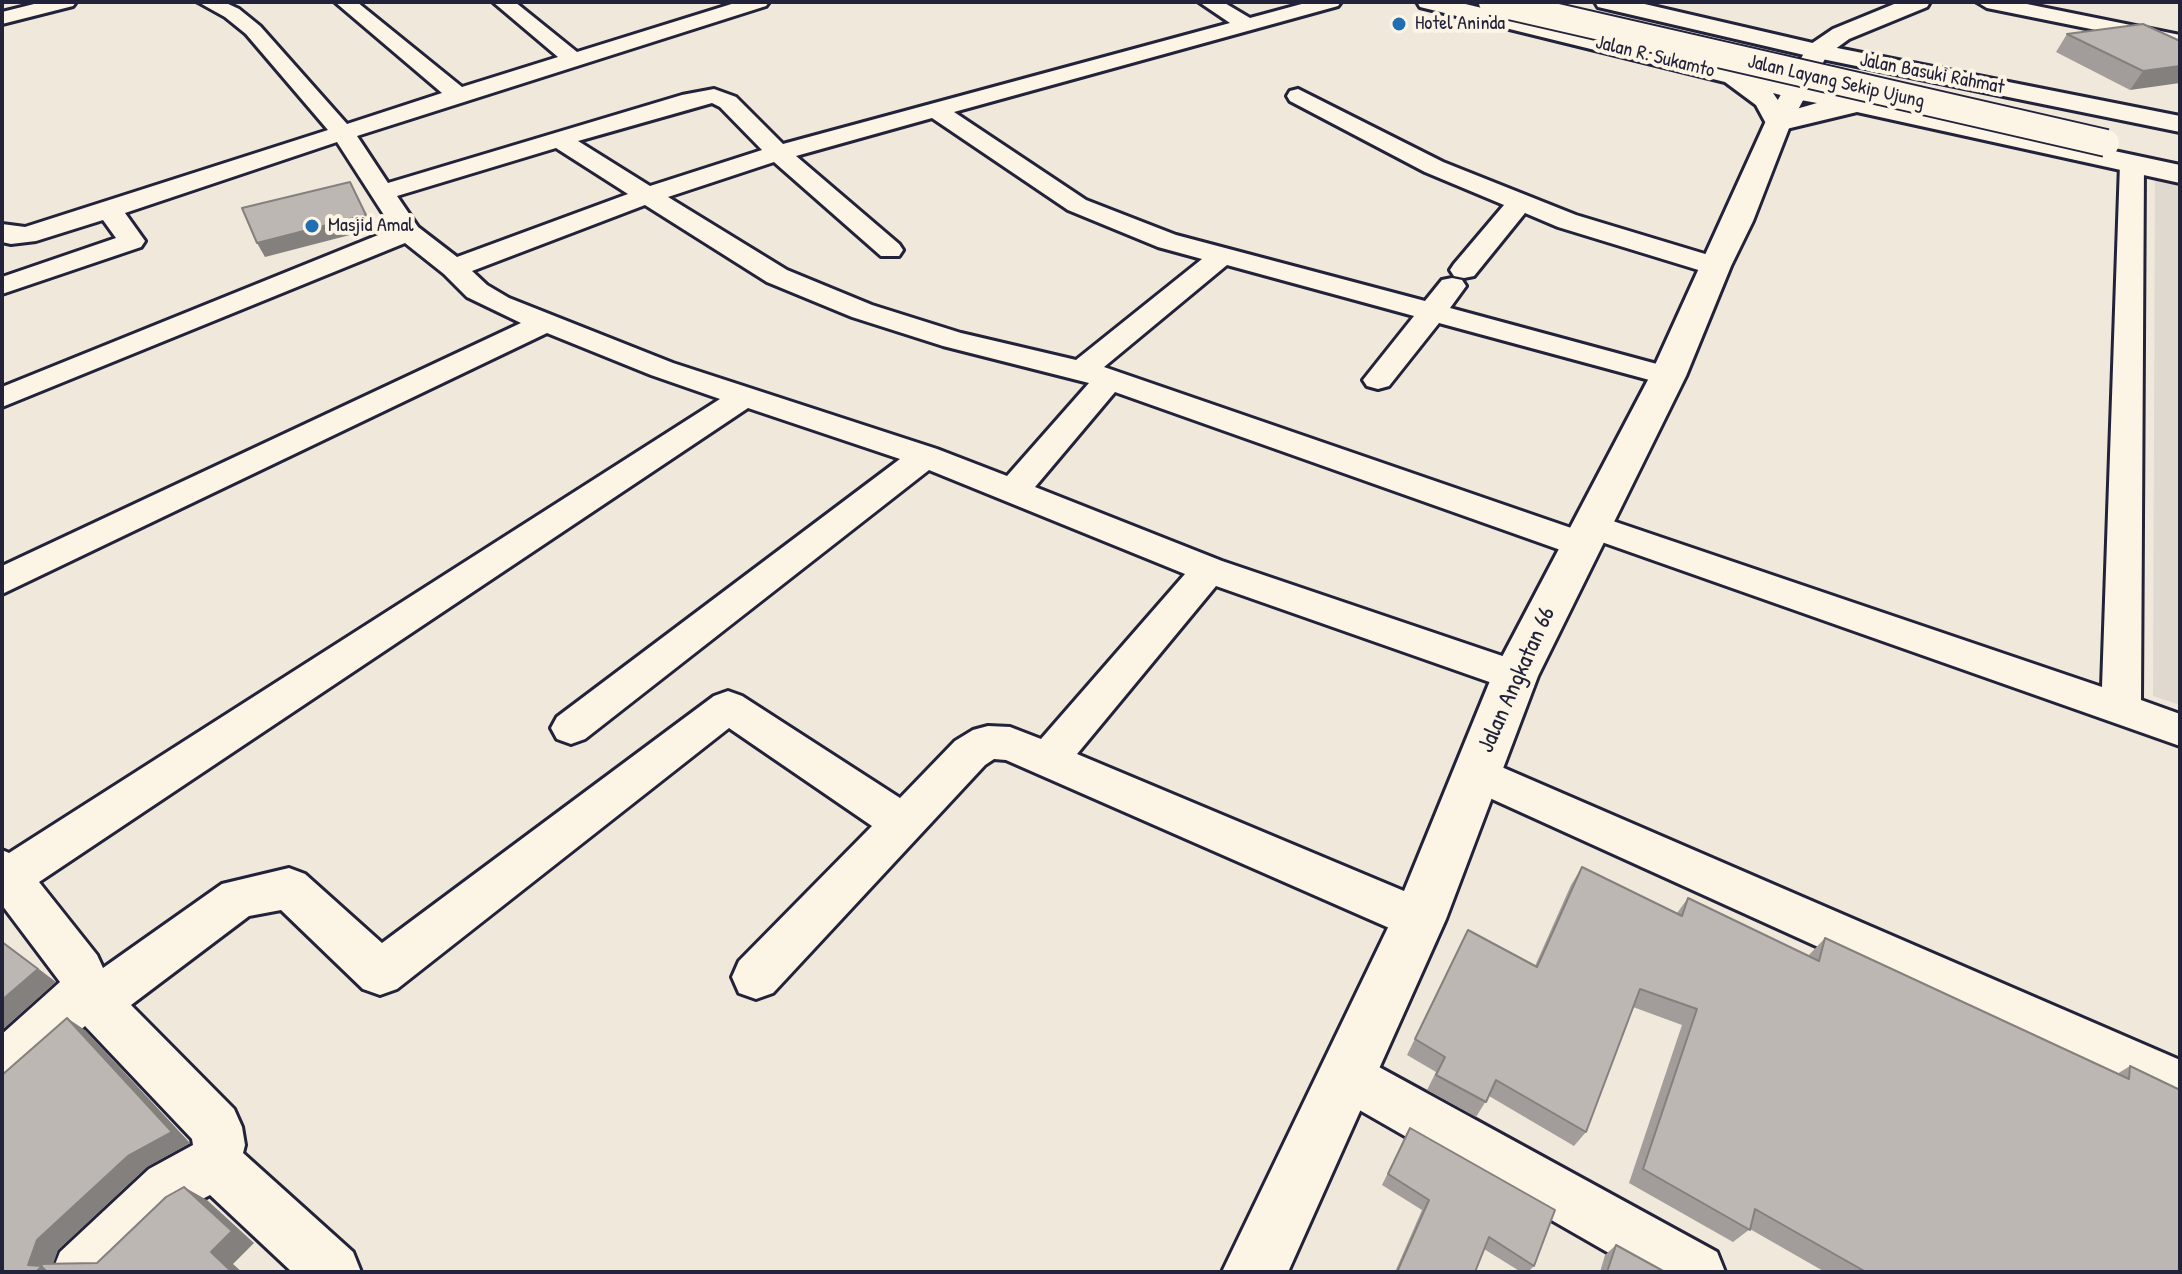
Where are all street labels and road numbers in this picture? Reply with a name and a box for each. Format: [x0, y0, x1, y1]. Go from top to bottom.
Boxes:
street label: Jalan R. Sukamto [1593, 31, 1717, 83]
street label: Jalan Basuki Rahmat [1858, 48, 2006, 100]
street label: Jalan Layang Sekip Ujung [1745, 50, 1927, 114]
street label: Jalan Angkatan 66 [1472, 603, 1562, 757]

